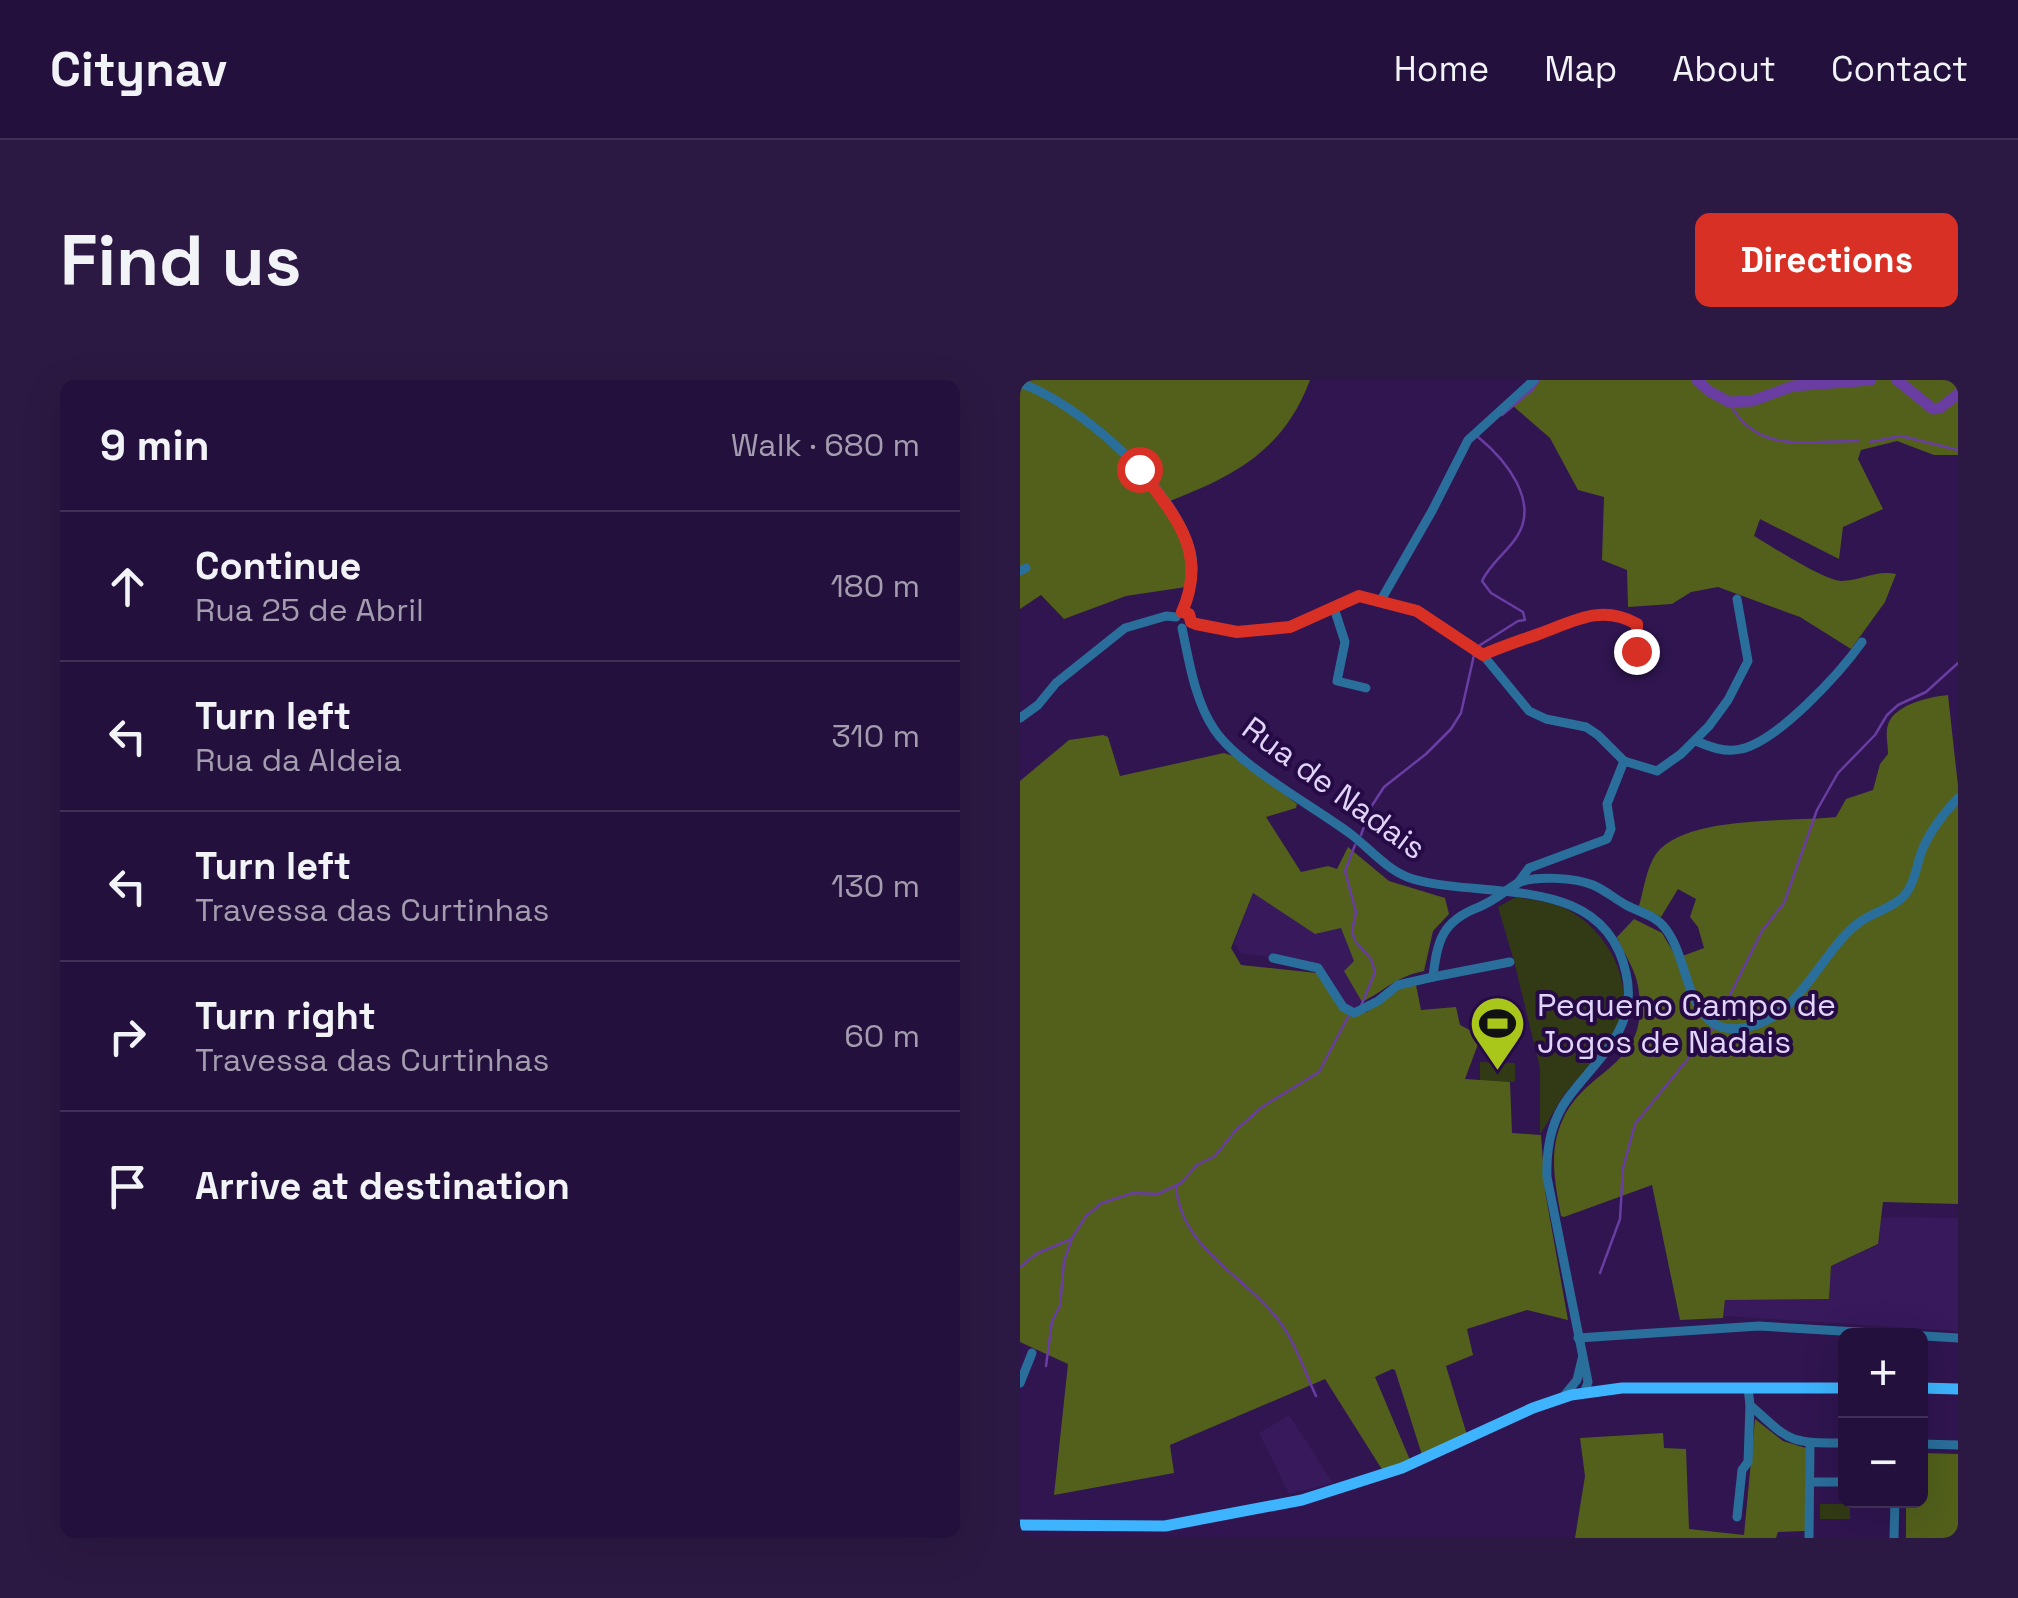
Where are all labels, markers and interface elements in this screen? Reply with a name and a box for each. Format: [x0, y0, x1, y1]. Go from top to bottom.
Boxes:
text: Citynav [50, 39, 227, 100]
text: Home [1394, 47, 1489, 91]
text: Map [1544, 47, 1617, 91]
text: About [1672, 47, 1776, 91]
text: Contact [1831, 47, 1968, 91]
button: Directions [1695, 213, 1958, 307]
text: Find us [60, 216, 301, 305]
text: 9 min [100, 419, 210, 472]
text: Walk · 680 m [731, 425, 920, 465]
route start [1117, 447, 1163, 493]
text: Continue [195, 542, 361, 590]
icon: ahead [100, 559, 155, 614]
text: 180 m [830, 566, 920, 606]
text: Rua 25 de Abril [195, 590, 424, 630]
route end [1614, 629, 1660, 675]
text: Turn left [195, 692, 351, 740]
street label: Rua de Nadais [1234, 708, 1434, 868]
icon: left [100, 709, 155, 764]
text: 310 m [832, 716, 920, 756]
text: Rua da Aldeia [195, 740, 402, 780]
text: Turn left [195, 842, 351, 890]
icon: left [100, 859, 155, 914]
text: 130 m [831, 866, 920, 906]
text: Travessa das Curtinhas [195, 890, 549, 930]
place label: Pequeno Campo de Jogos de Nadais [1537, 985, 1836, 1062]
text: Turn right [195, 992, 376, 1040]
sports icon: Pequeno Campo de Jogos de Nadais [1468, 993, 1528, 1072]
icon: right [100, 1009, 155, 1064]
text: 60 m [844, 1016, 920, 1056]
text: Travessa das Curtinhas [195, 1040, 549, 1080]
icon: arrive [100, 1159, 155, 1214]
text: Arrive at destination [195, 1162, 570, 1210]
map controls [1838, 1328, 1928, 1508]
button: + [1838, 1328, 1928, 1418]
button: − [1838, 1418, 1928, 1508]

